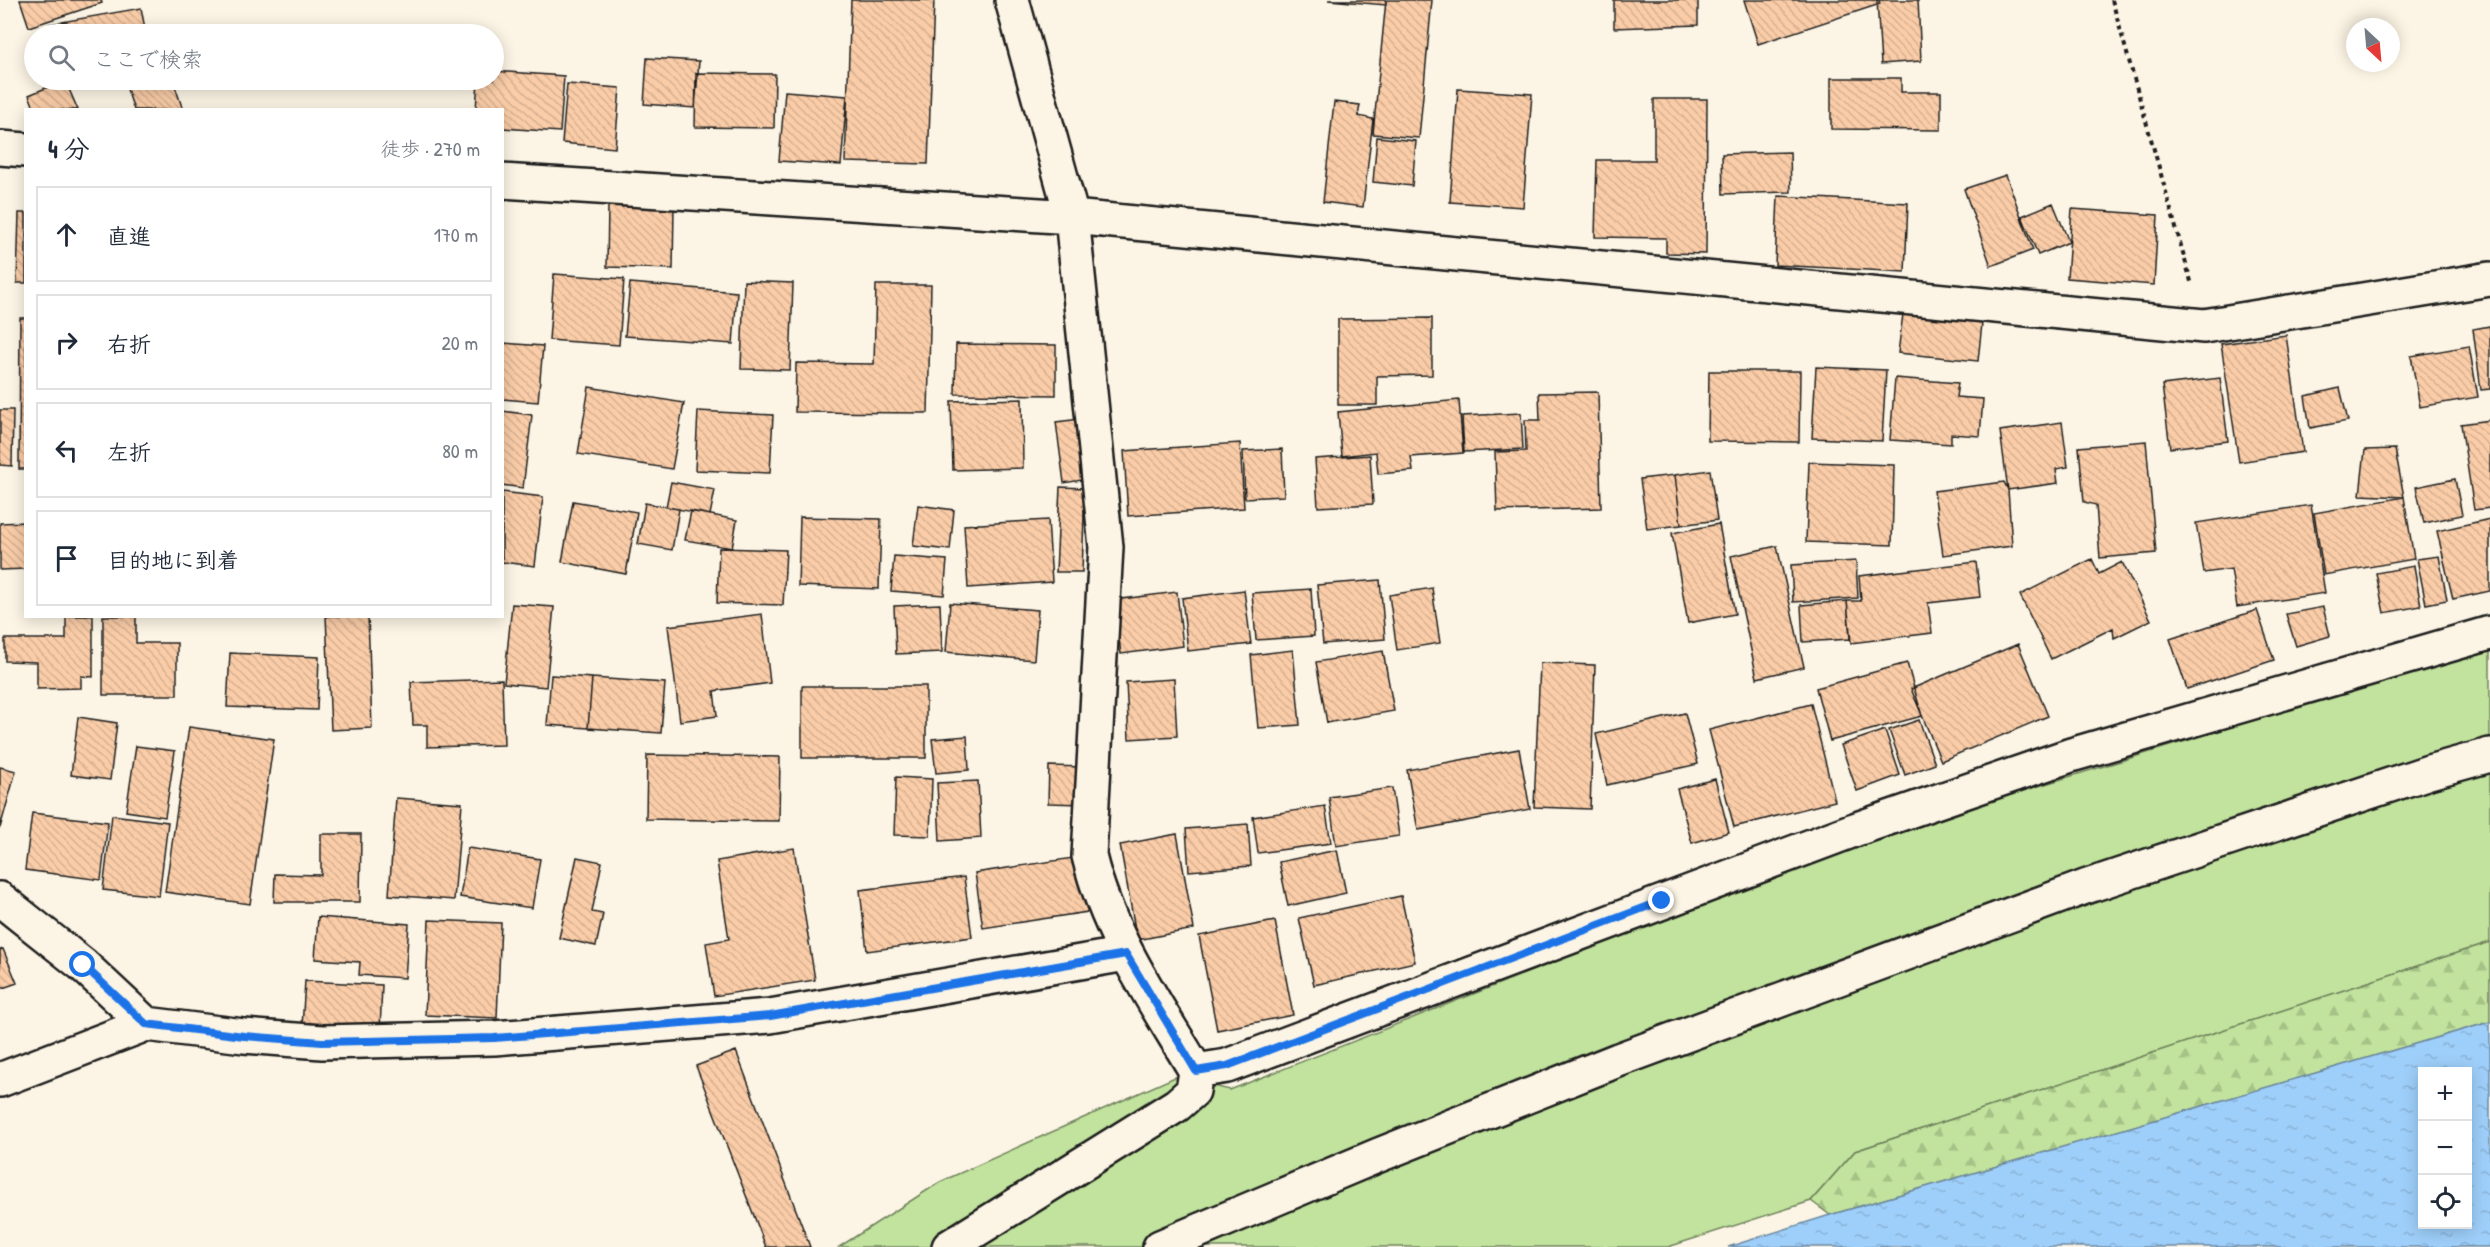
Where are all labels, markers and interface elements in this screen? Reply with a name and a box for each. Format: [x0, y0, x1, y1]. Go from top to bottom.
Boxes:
north arrow [2346, 18, 2400, 72]
search box [24, 24, 504, 90]
icon: search [45, 41, 78, 74]
text: ここで検索 [93, 44, 203, 74]
text: 4 分 [48, 131, 90, 166]
text: 徒歩 · 270 m [380, 135, 480, 162]
icon: ahead [50, 218, 83, 251]
text: 直進 [107, 221, 151, 251]
text: 170 m [434, 221, 478, 248]
icon: right [50, 326, 83, 359]
text: 右折 [107, 329, 151, 359]
text: 20 m [441, 329, 478, 356]
icon: left [50, 434, 83, 467]
text: 左折 [107, 437, 151, 467]
text: 80 m [442, 437, 478, 464]
icon: arrive [50, 542, 83, 575]
text: 目的地に到着 [107, 545, 239, 575]
route end [1648, 887, 1674, 913]
route start [69, 951, 95, 977]
map controls [2418, 1067, 2472, 1229]
button: + [2418, 1067, 2472, 1121]
button: − [2418, 1121, 2472, 1175]
button: locate [2418, 1175, 2472, 1229]

